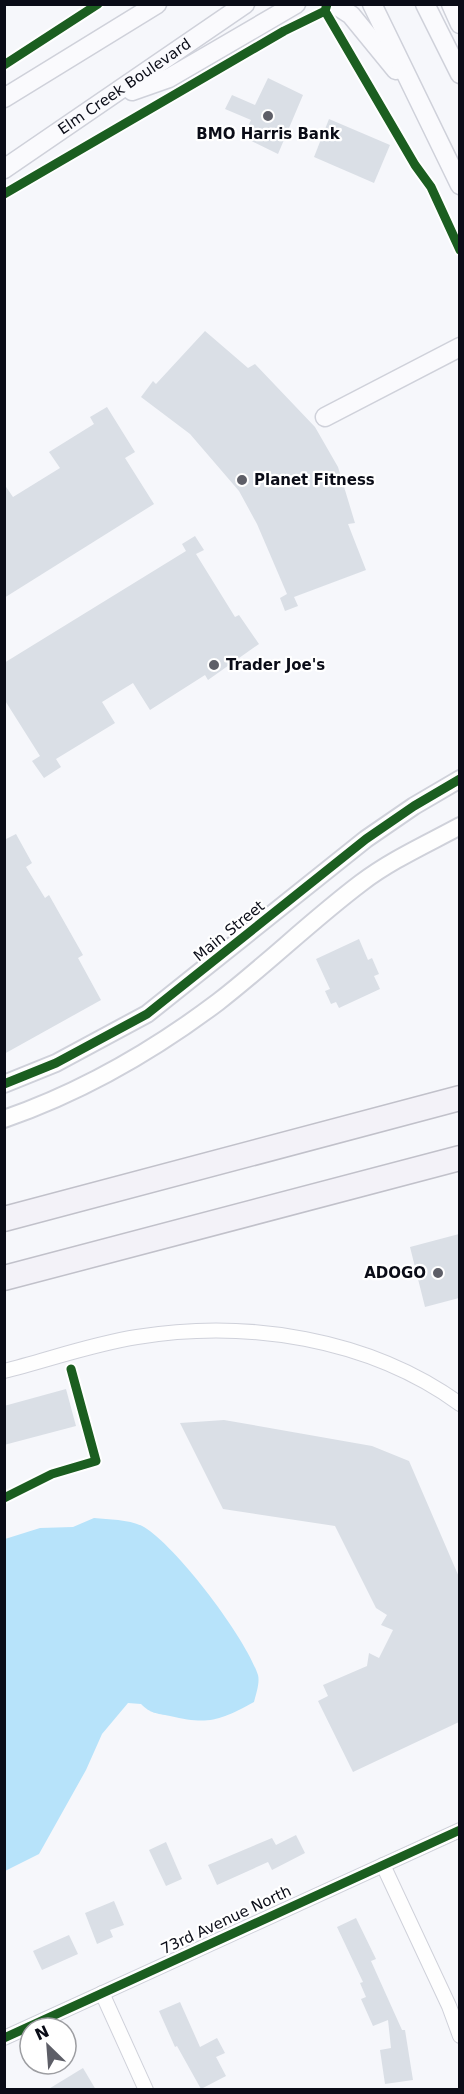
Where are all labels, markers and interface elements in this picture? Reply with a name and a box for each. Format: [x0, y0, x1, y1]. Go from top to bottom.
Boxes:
street label: Elm Creek Boulevard [55, 35, 194, 138]
marker: BMO Harris Bank [261, 109, 275, 123]
place label: BMO Harris Bank [196, 125, 341, 143]
place label: Planet Fitness [254, 471, 375, 489]
marker: Planet Fitness [235, 473, 249, 487]
place label: Trader Joe's [226, 656, 325, 674]
marker: Trader Joe's [207, 658, 221, 672]
street label: Main Street [190, 897, 268, 965]
place label: ADOGO [364, 1264, 426, 1282]
marker: ADOGO [431, 1266, 445, 1280]
street label: 73rd Avenue North [158, 1882, 294, 1958]
north arrow [18, 2016, 78, 2076]
text: N [32, 2021, 52, 2044]

